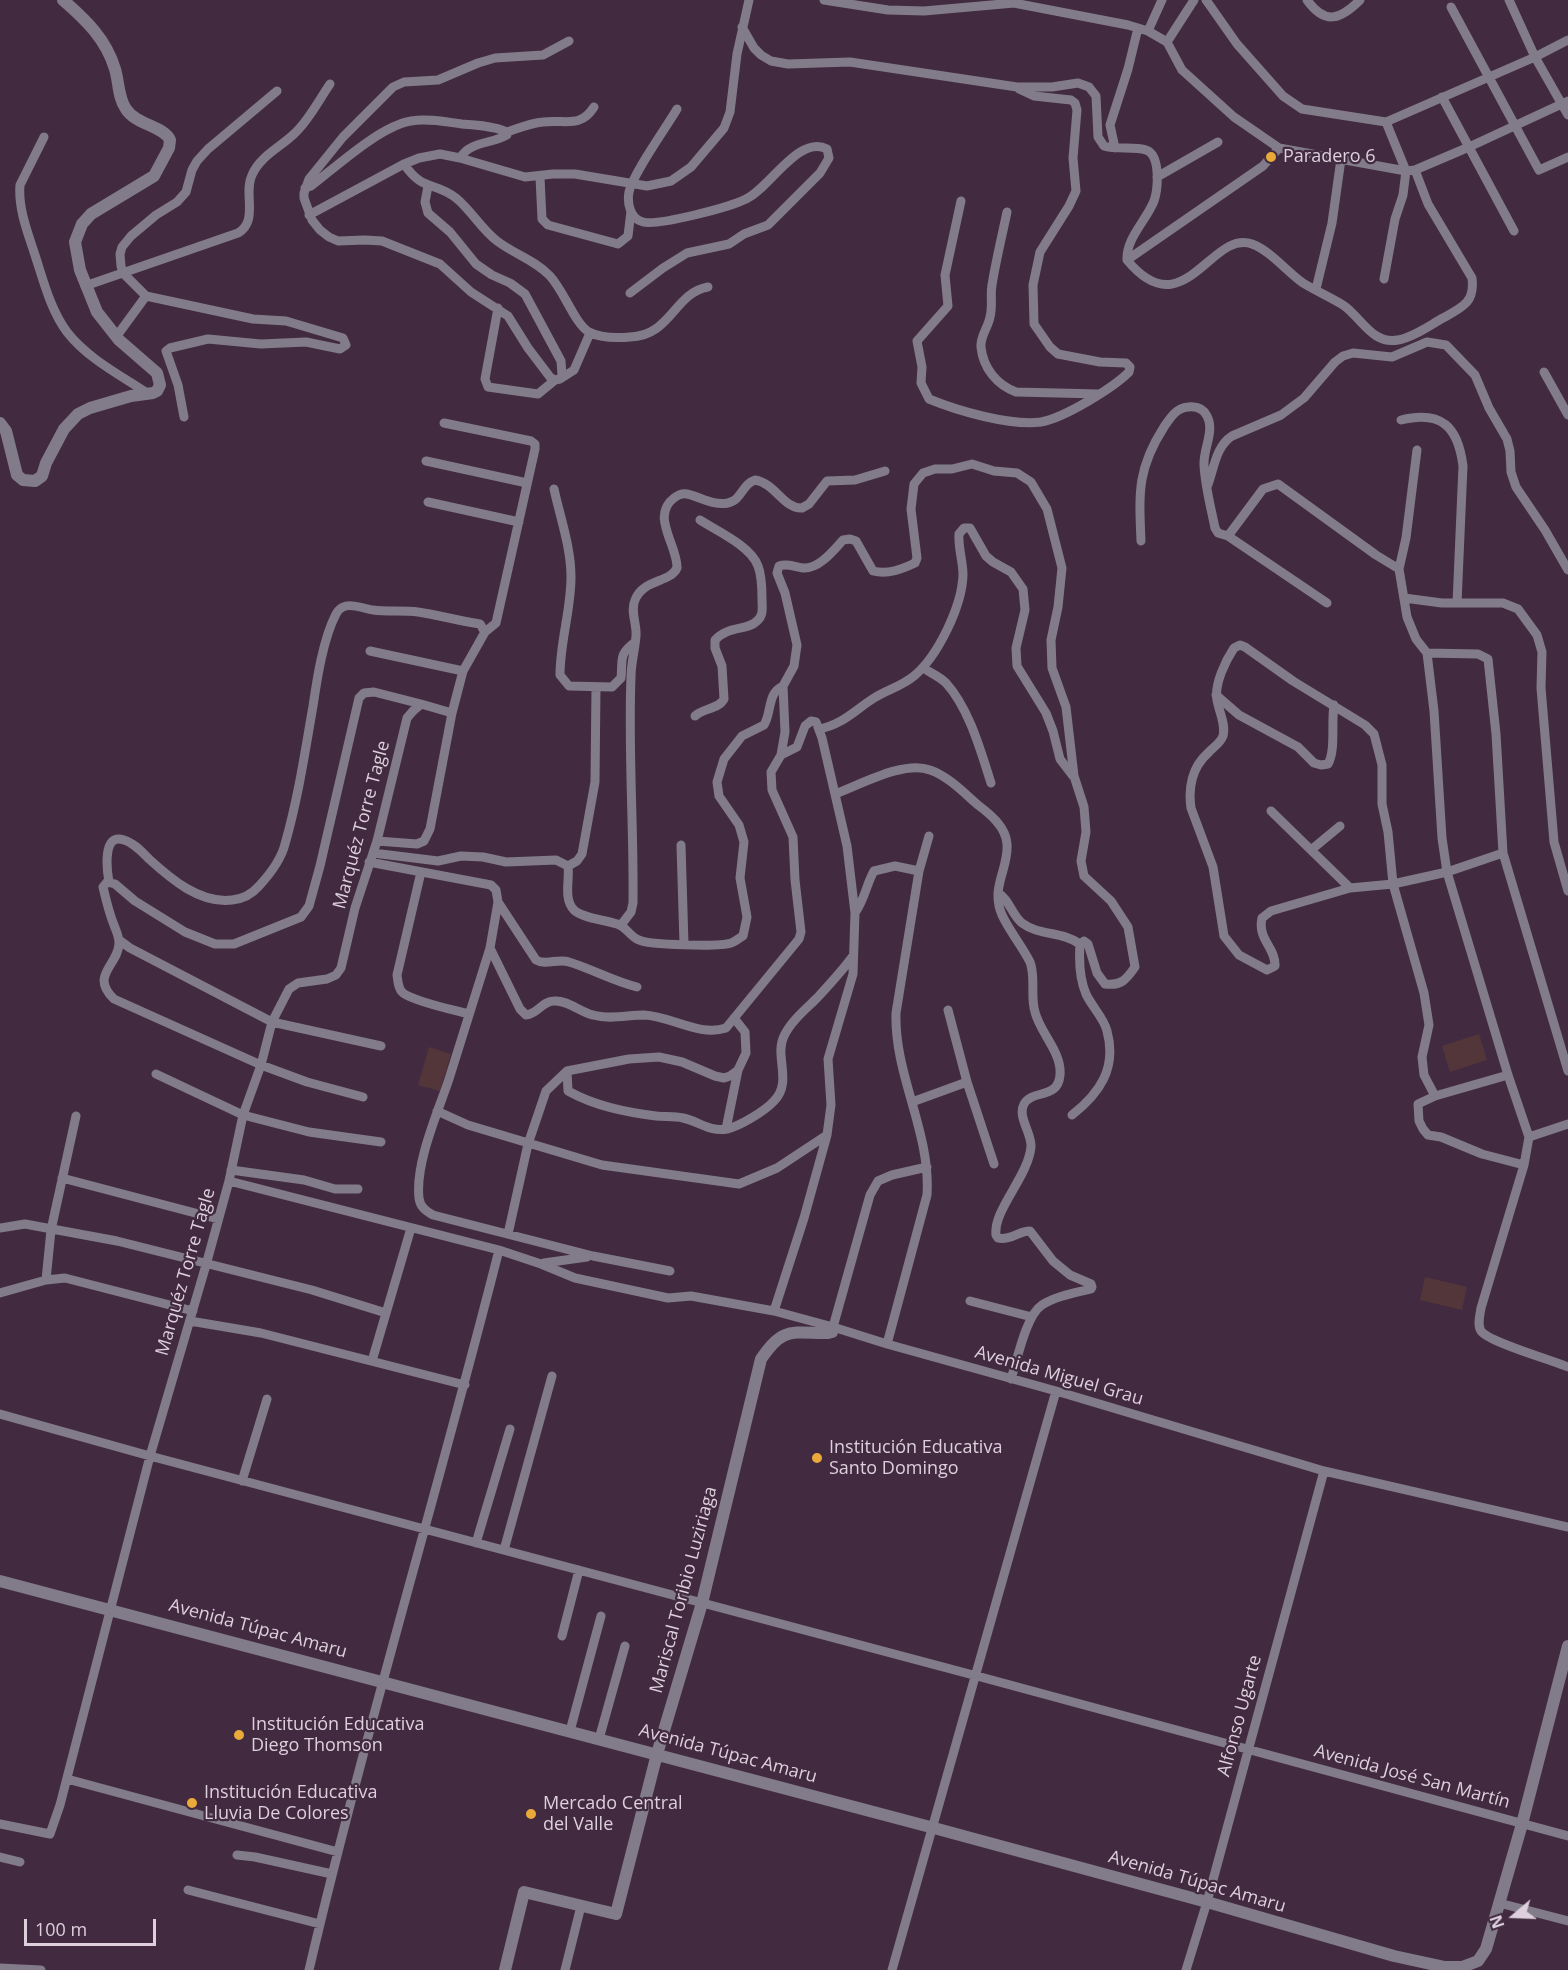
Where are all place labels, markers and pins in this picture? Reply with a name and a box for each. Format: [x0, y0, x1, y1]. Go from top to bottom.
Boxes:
place label: Paradero 6 [1283, 146, 1375, 168]
marker: Paradero 6 [1264, 150, 1278, 164]
place label: Institución Educativa Santo Domingo [829, 1437, 1002, 1480]
marker: Institución Educativa Santo Domingo [810, 1451, 824, 1465]
place label: Institución Educativa Diego Thomson [251, 1714, 424, 1756]
marker: Institución Educativa Diego Thomson [232, 1728, 246, 1742]
place label: Institución Educativa Lluvia De Colores [204, 1782, 377, 1824]
place label: Mercado Central del Valle [543, 1793, 683, 1836]
marker: Institución Educativa Lluvia De Colores [185, 1796, 199, 1810]
marker: Mercado Central del Valle [524, 1807, 538, 1821]

